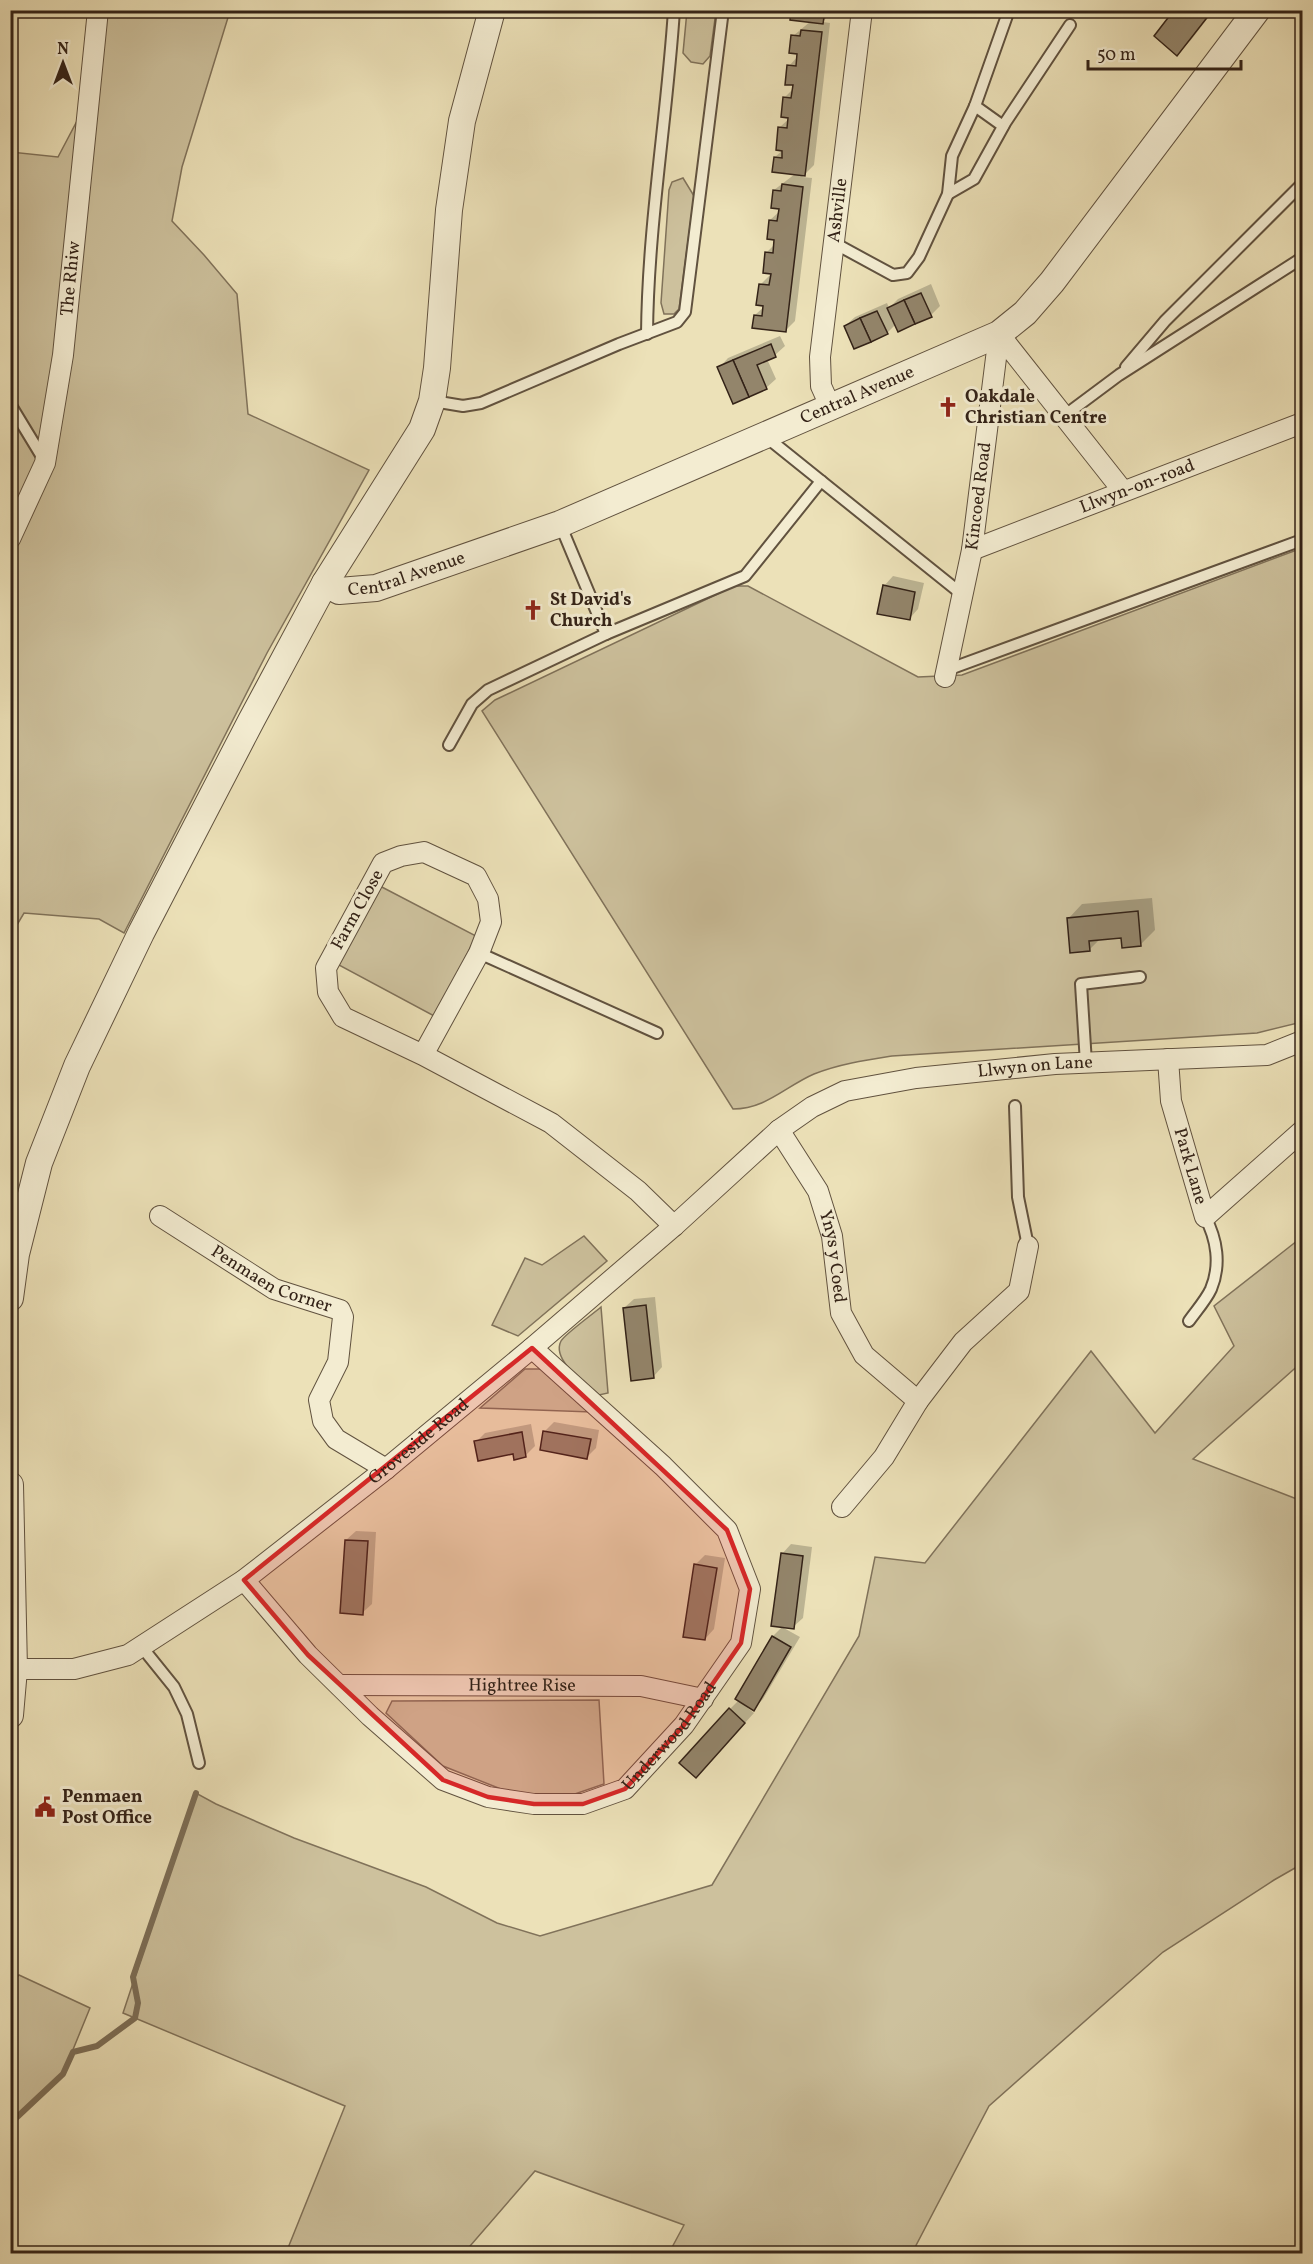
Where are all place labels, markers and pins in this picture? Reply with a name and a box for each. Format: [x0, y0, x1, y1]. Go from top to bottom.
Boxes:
place label: Oakdale Christian Centre [965, 385, 1107, 431]
church icon: Oakdale Christian Centre [936, 395, 960, 419]
place label: St David's Church [550, 588, 632, 634]
church icon: St David's Church [521, 598, 545, 622]
place label: Penmaen Post Office [62, 1785, 152, 1831]
public building icon: Penmaen Post Office [33, 1795, 57, 1819]

